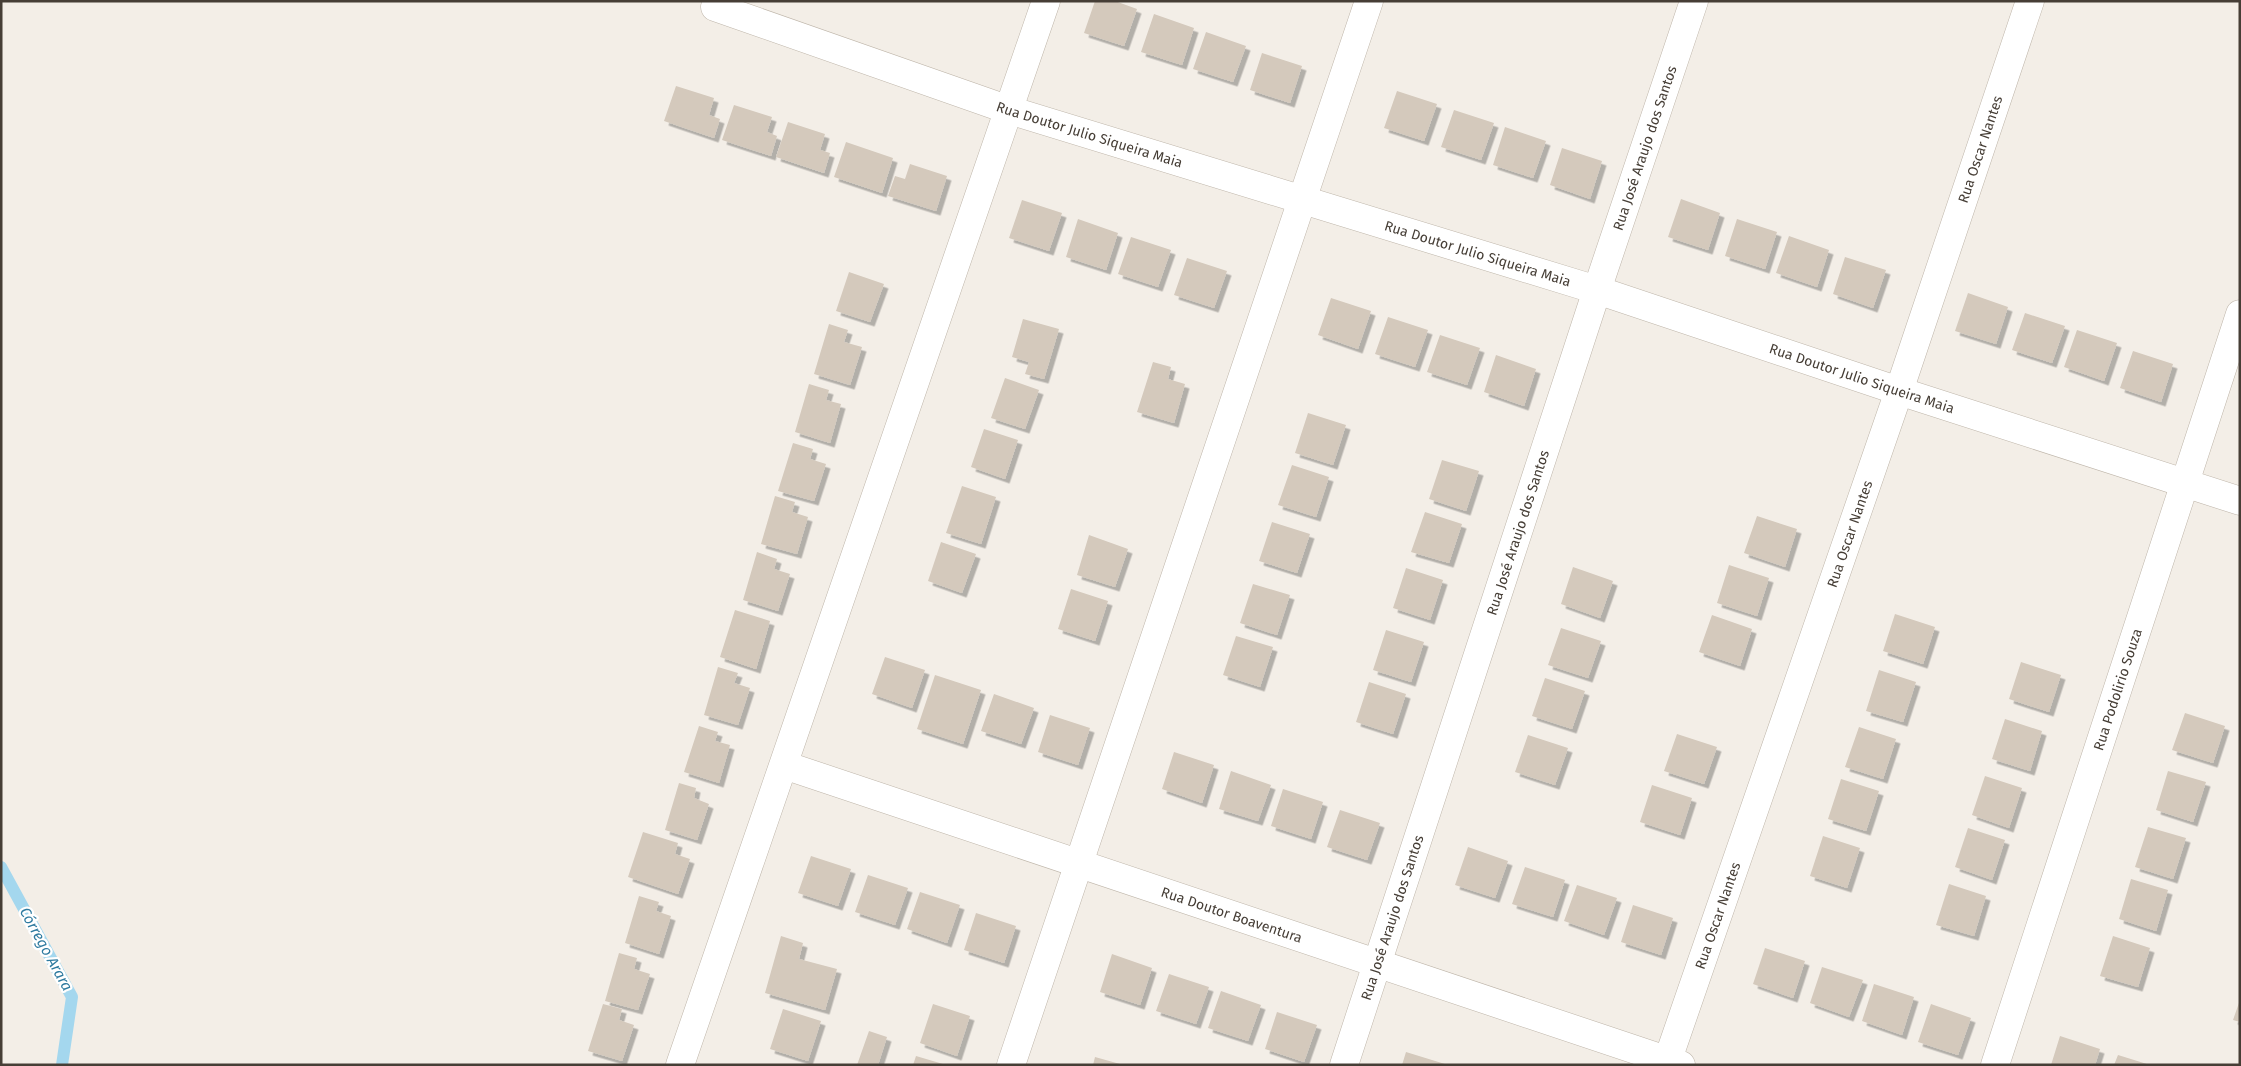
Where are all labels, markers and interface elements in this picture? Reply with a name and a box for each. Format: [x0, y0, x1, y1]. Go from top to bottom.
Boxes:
street label: Rua José Araujo dos Santos [1610, 63, 1681, 233]
street label: Rua Oscar Nantes [1955, 93, 2007, 205]
street label: Rua Doutor Julio Siqueira Maia [994, 98, 1185, 172]
street label: Rua Doutor Julio Siqueira Maia [1382, 217, 1573, 290]
street label: Rua Doutor Julio Siqueira Maia [1767, 340, 1956, 417]
street label: Rua José Araujo dos Santos [1483, 448, 1553, 618]
street label: Rua Oscar Nantes [1824, 478, 1877, 590]
street label: Rua Podolirio Souza [2090, 626, 2146, 753]
street label: Rua José Araujo dos Santos [1358, 833, 1428, 1003]
street label: Rua Oscar Nantes [1692, 860, 1745, 972]
street label: Rua Doutor Boaventura [1159, 884, 1304, 947]
water label: Córrego Arara [16, 904, 76, 994]

